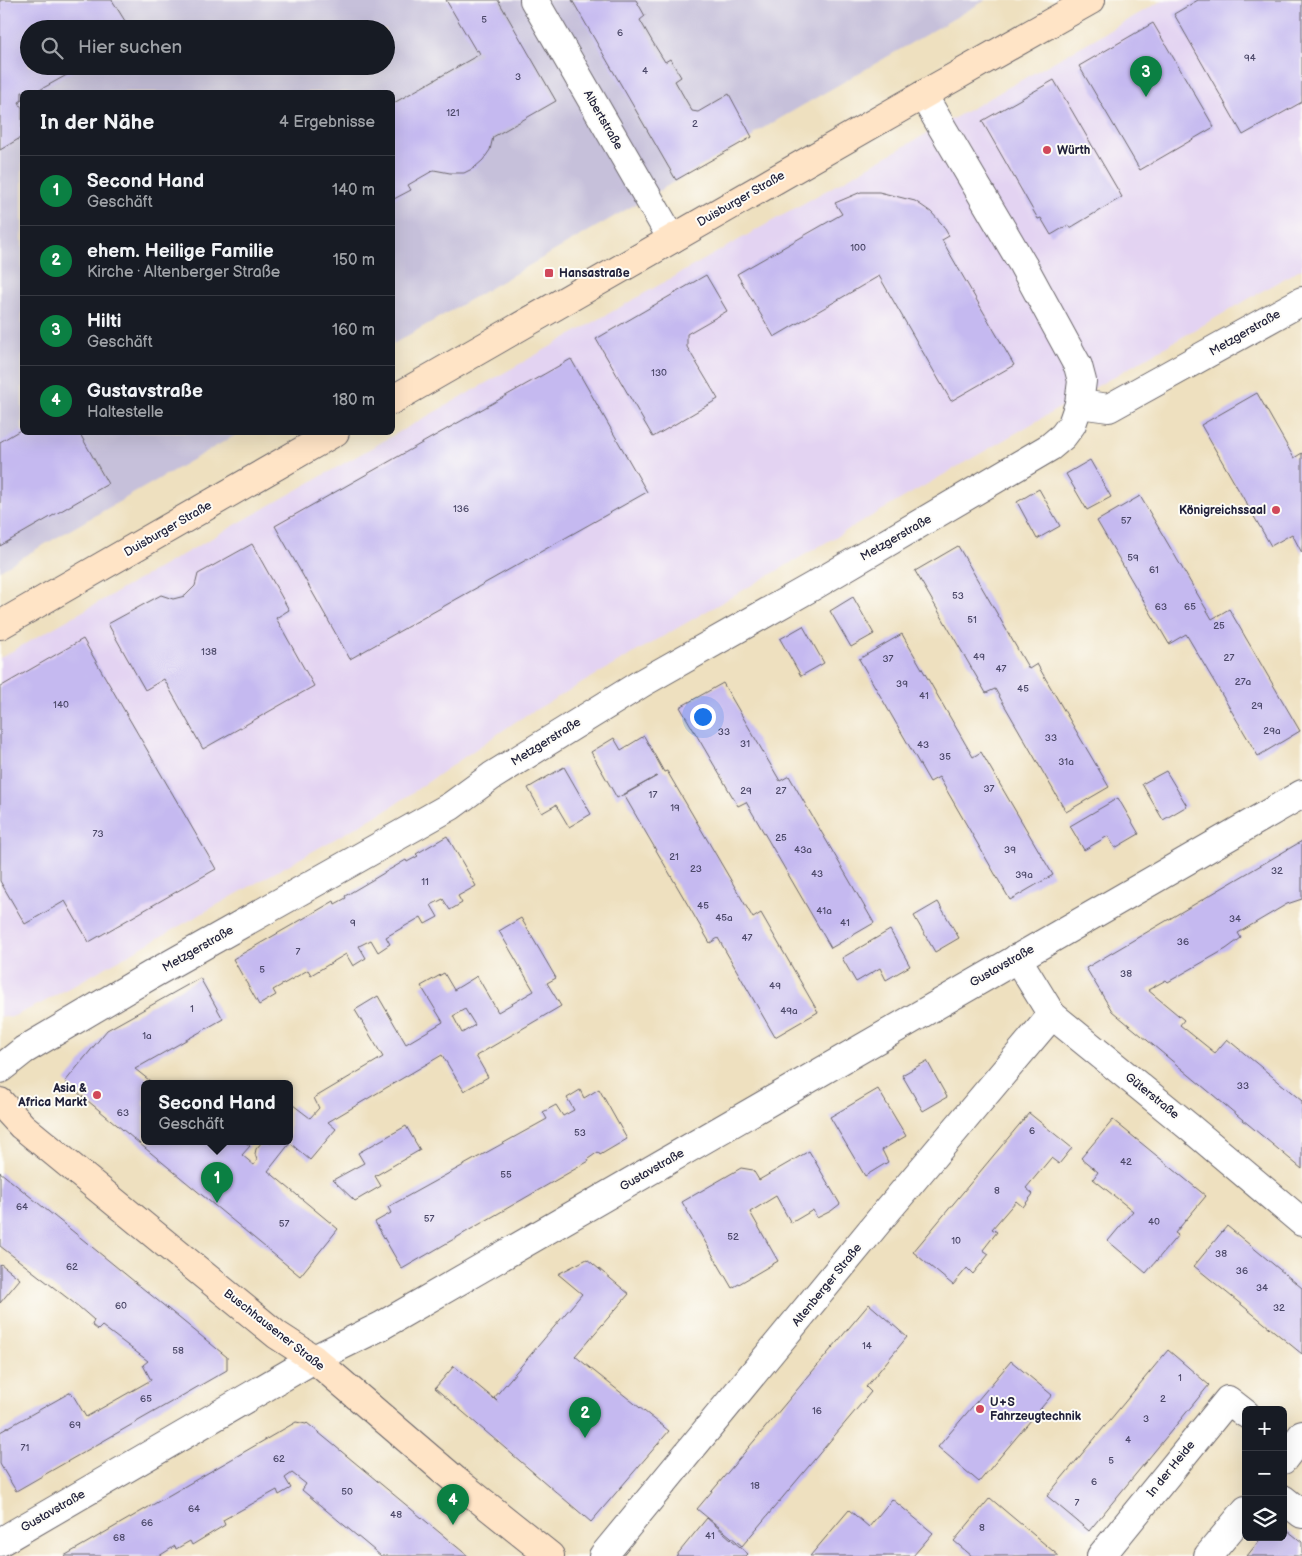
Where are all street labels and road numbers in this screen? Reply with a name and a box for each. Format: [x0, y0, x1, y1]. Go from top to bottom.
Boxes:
street label: Albertstraße [580, 88, 626, 152]
street label: Duisburger Straße [695, 168, 787, 230]
street label: Metzgerstraße [1207, 307, 1283, 359]
street label: Duisburger Straße [122, 498, 214, 560]
street label: Metzgerstraße [858, 512, 934, 564]
street label: Metzgerstraße [508, 715, 584, 769]
street label: Metzgerstraße [160, 923, 236, 975]
street label: Gustavstraße [967, 942, 1037, 990]
street label: Güterstraße [1122, 1070, 1182, 1122]
street label: Gustavstraße [617, 1146, 687, 1194]
street label: Altenberger Straße [789, 1241, 865, 1329]
street label: Buschhausener Straße [221, 1286, 327, 1374]
street label: In der Heide [1144, 1438, 1198, 1500]
street label: Gustavstraße [18, 1487, 88, 1535]

